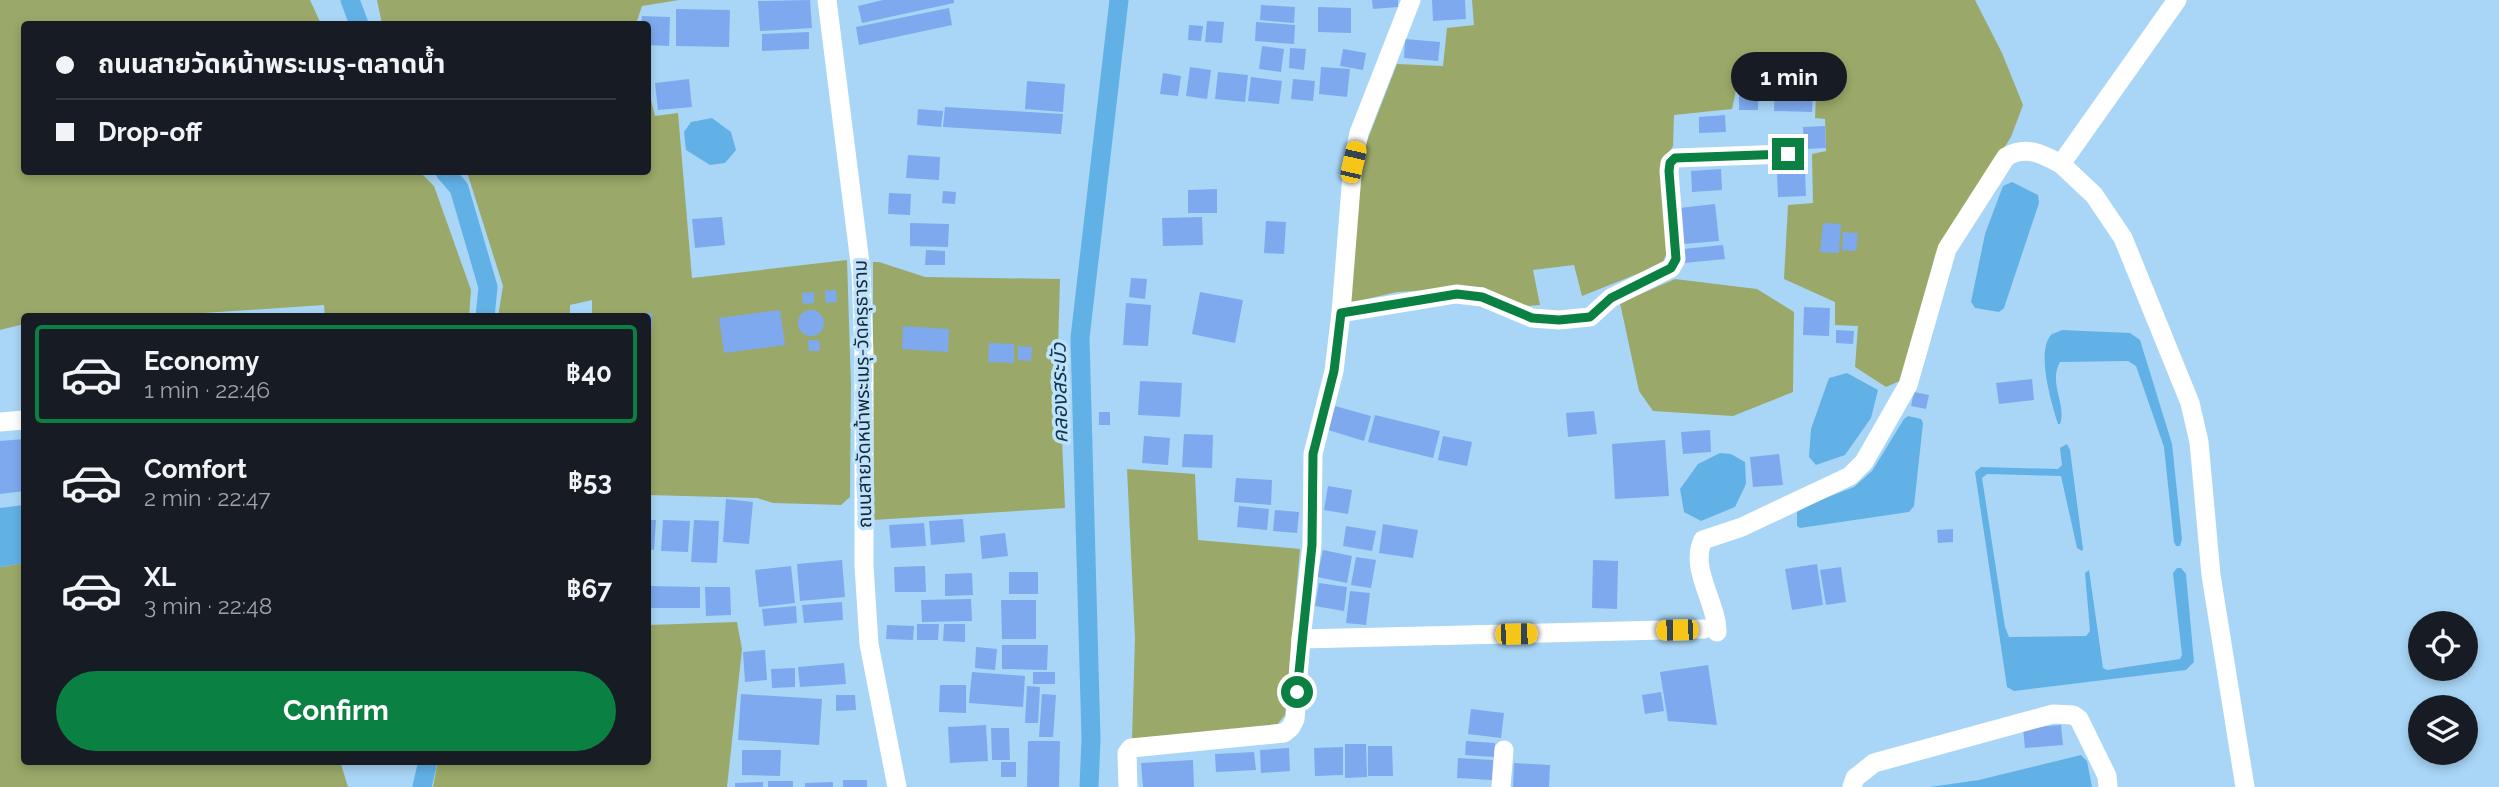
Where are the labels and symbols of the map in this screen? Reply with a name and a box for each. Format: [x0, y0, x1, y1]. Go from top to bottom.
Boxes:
callout: 1 min [1730, 52, 1846, 102]
route end [1772, 138, 1804, 170]
car [1339, 139, 1368, 185]
street label: ถนนสายวัดหน้าพระเมรุ-วัดครุธาราม [849, 260, 876, 528]
water label: คลองสระบัว [1046, 342, 1072, 444]
car [1656, 619, 1699, 641]
car [1495, 623, 1538, 645]
route start [1281, 676, 1313, 708]

